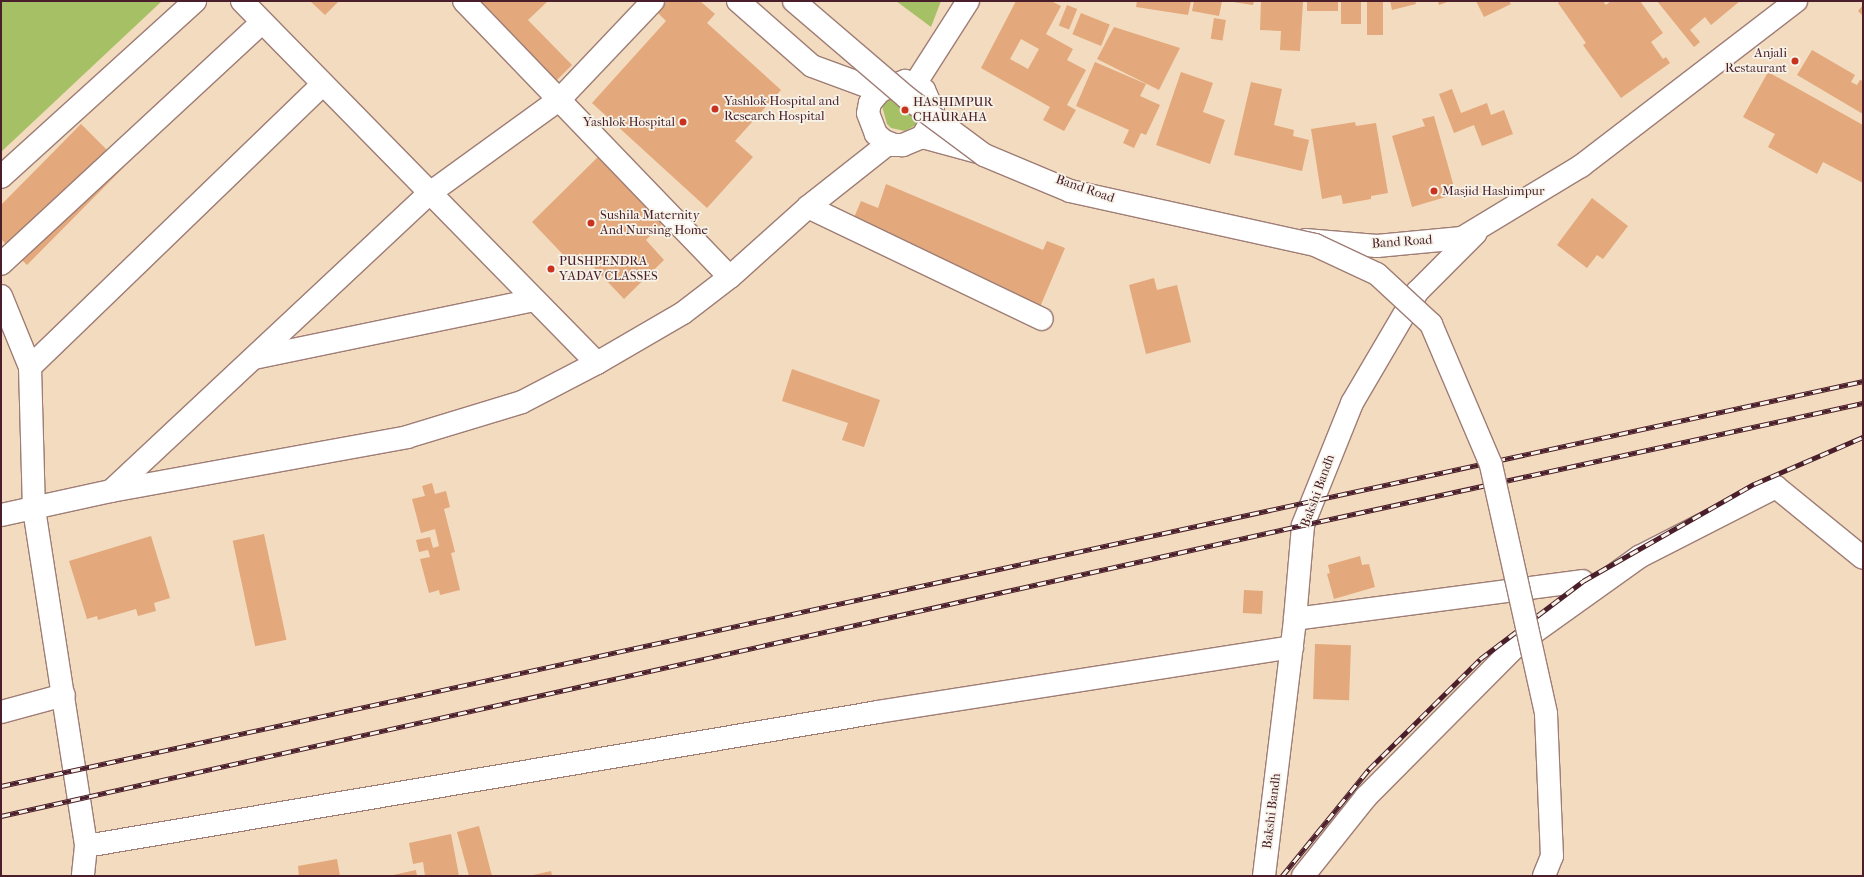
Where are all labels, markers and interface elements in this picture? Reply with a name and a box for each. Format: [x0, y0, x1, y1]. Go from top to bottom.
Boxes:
place label: Anjali Restaurant [1725, 46, 1787, 77]
marker: Anjali Restaurant [1790, 56, 1800, 66]
place label: Yashlok Hospital and Research Hospital [724, 94, 839, 125]
place label: HASHIMPUR CHAURAHA [913, 95, 993, 126]
marker: Yashlok Hospital and Research Hospital [709, 103, 721, 115]
marker: HASHIMPUR CHAURAHA [900, 105, 910, 115]
place label: Yashlok Hospital [583, 114, 675, 130]
marker: Yashlok Hospital [678, 117, 688, 127]
street label: Band Road [1054, 172, 1116, 206]
place label: Masjid Hashimpur [1442, 183, 1545, 199]
marker: Masjid Hashimpur [1429, 186, 1439, 196]
place label: Sushila Maternity And Nursing Home [600, 208, 708, 239]
marker: Sushila Maternity And Nursing Home [585, 217, 597, 229]
street label: Band Road [1371, 232, 1433, 252]
place label: PUSHPENDRA YADAV CLASSES [559, 254, 658, 285]
marker: PUSHPENDRA YADAV CLASSES [546, 264, 556, 274]
street label: Bakshi Bandh [1298, 453, 1338, 529]
street label: Bakshi Bandh [1260, 772, 1284, 850]

